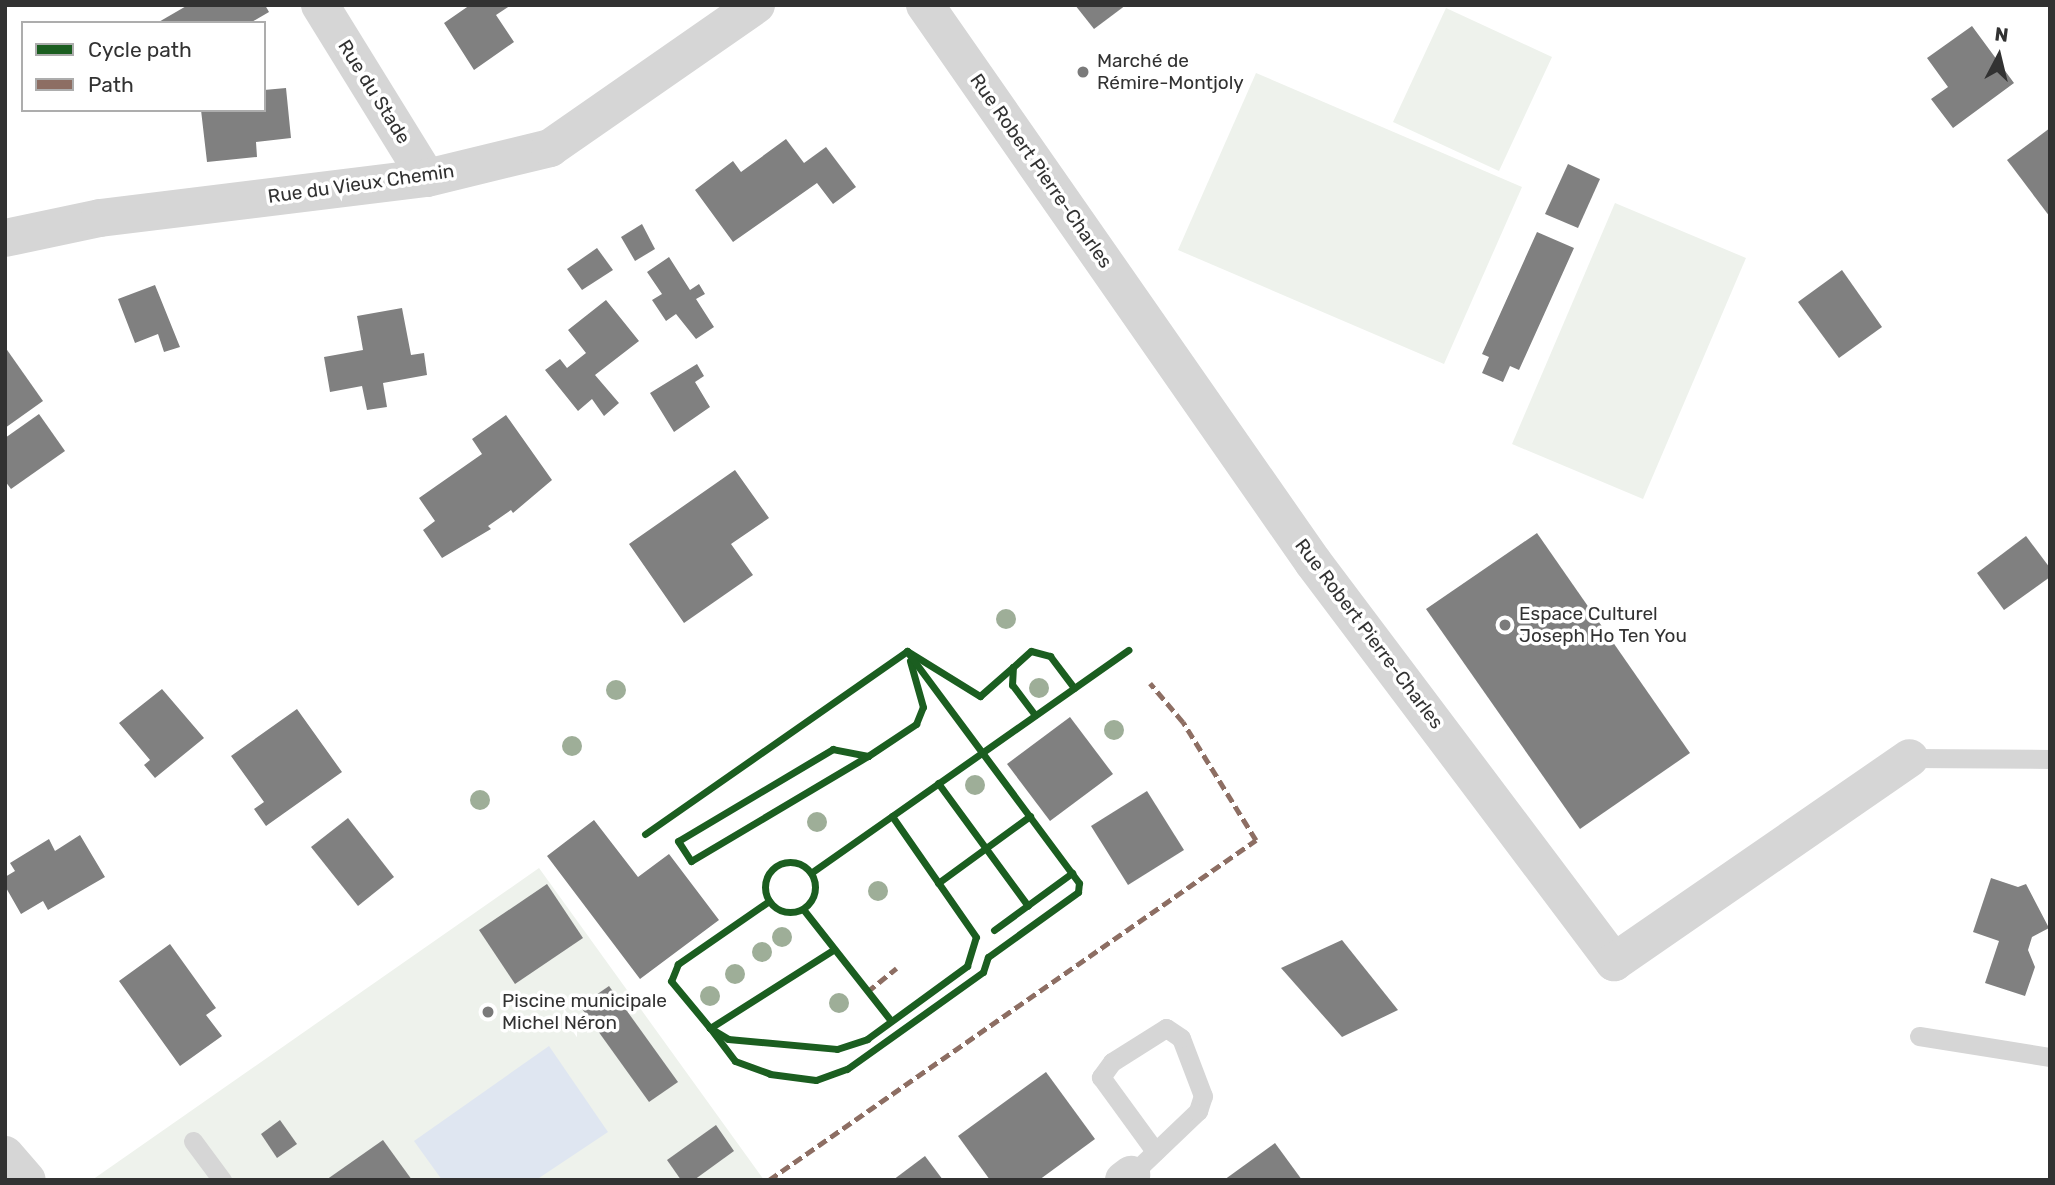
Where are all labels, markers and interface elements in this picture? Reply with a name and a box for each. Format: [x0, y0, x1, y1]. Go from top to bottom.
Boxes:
legend [21, 21, 266, 112]
north arrow [1964, 21, 2034, 91]
text: N [1993, 22, 2010, 47]
street label: Rue du Stade [333, 36, 415, 148]
text: Cycle path [88, 37, 192, 62]
place label: Marché de Rémire-Montjoly [1097, 50, 1244, 94]
marker: Marché de Rémire-Montjoly [1075, 64, 1091, 80]
street label: Rue Robert Pierre-Charles [965, 69, 1117, 273]
text: Path [88, 72, 134, 97]
street label: Rue du Vieux Chemin [266, 160, 456, 208]
street label: Rue Robert Pierre-Charles [1290, 534, 1448, 734]
place label: Espace Culturel Joseph Ho Ten You [1519, 603, 1688, 647]
marker: Espace Culturel Joseph Ho Ten You [1497, 617, 1513, 633]
place label: Piscine municipale Michel Néron [502, 990, 667, 1034]
marker: Piscine municipale Michel Néron [480, 1004, 496, 1020]

